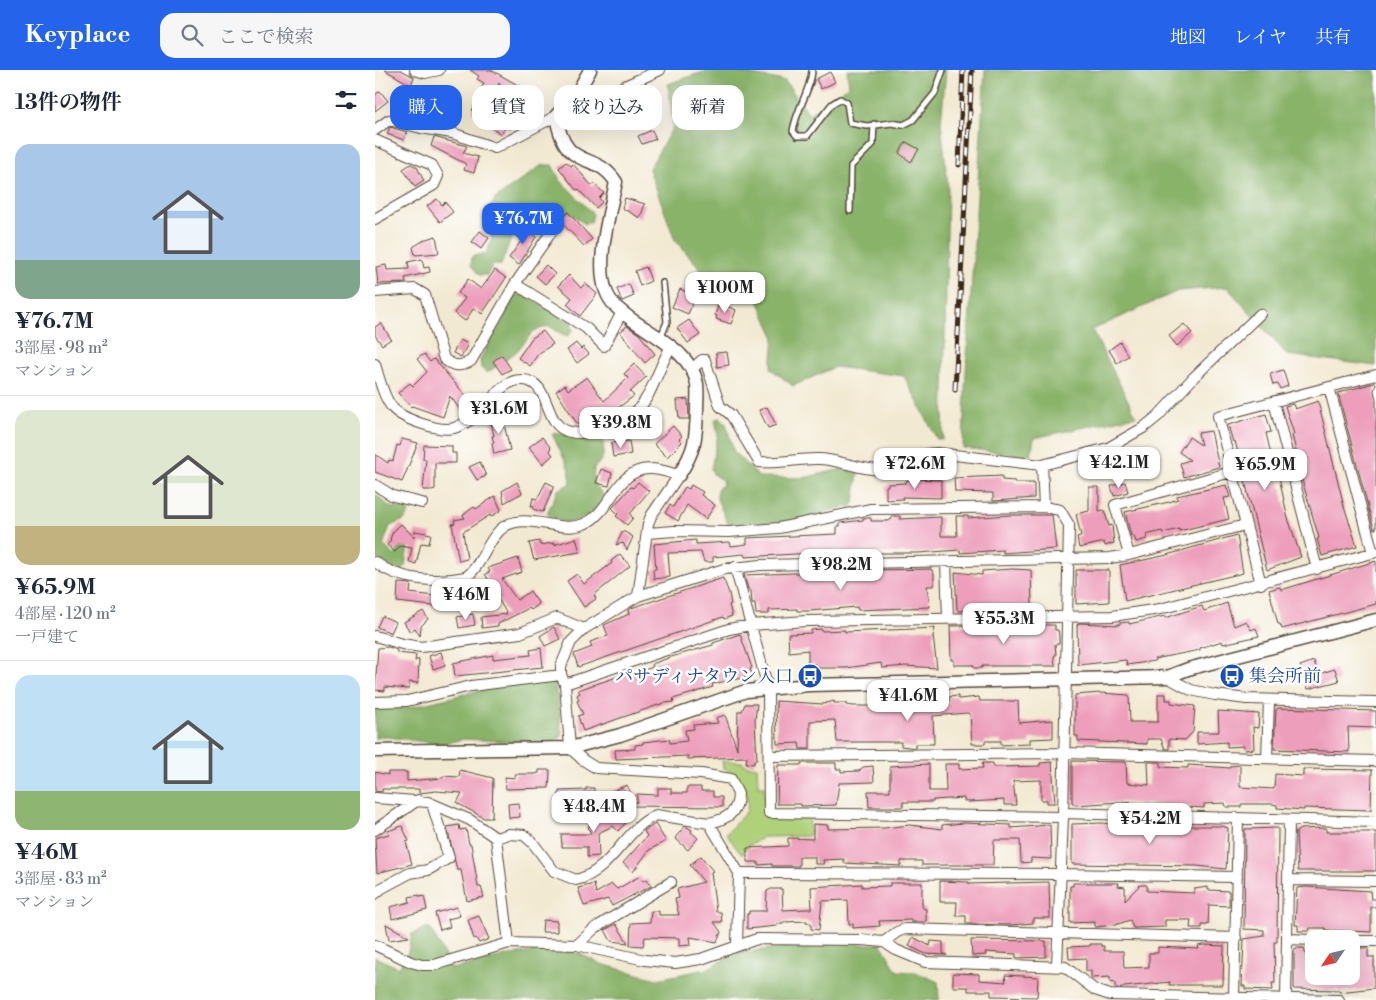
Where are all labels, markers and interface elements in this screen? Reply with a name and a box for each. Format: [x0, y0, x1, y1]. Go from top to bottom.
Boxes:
search box [160, 13, 510, 58]
text: Keyplace [25, 20, 130, 50]
icon: search [178, 21, 206, 49]
text: ここで検索 [218, 25, 314, 49]
text: 地図 [1170, 26, 1206, 49]
text: レイヤ [1234, 26, 1287, 49]
text: 共有 [1315, 26, 1351, 49]
chip: 購入 [390, 85, 462, 130]
chip: 賃貸 [472, 85, 544, 130]
chip: 絞り込み [554, 85, 662, 130]
chip: 新着 [672, 85, 744, 130]
icon: filters [332, 86, 360, 114]
text: 13件の物件 [15, 90, 122, 116]
icon: home [143, 177, 233, 267]
pin: ¥76.7M [482, 202, 564, 245]
text: ¥76.7M [493, 209, 553, 229]
pin: ¥100M [690, 272, 760, 314]
text: ¥100M [696, 278, 754, 298]
text: ¥76.7M [15, 309, 93, 335]
text: 3部屋 · 98 m² [15, 338, 108, 358]
text: マンション [15, 361, 94, 381]
pin: ¥31.6M [458, 392, 540, 435]
text: ¥31.6M [470, 399, 528, 419]
pin: ¥39.8M [580, 406, 662, 449]
text: ¥39.8M [590, 413, 652, 433]
icon: home [143, 442, 233, 532]
pin: ¥42.1M [1078, 446, 1160, 489]
pin: ¥72.6M [874, 448, 956, 490]
pin: ¥65.9M [1224, 448, 1306, 491]
text: ¥42.1M [1089, 453, 1149, 473]
text: ¥72.6M [885, 454, 945, 474]
text: ¥65.9M [1234, 455, 1296, 475]
pin: ¥98.2M [800, 548, 882, 591]
text: ¥98.2M [810, 555, 872, 575]
text: ¥65.9M [15, 575, 96, 601]
pin: ¥46M [436, 578, 496, 621]
text: ¥46M [442, 585, 490, 605]
pin: ¥55.3M [963, 602, 1045, 645]
text: 4部屋 · 120 m² [15, 604, 116, 624]
text: ¥55.3M [974, 609, 1034, 629]
text: 一戸建て [15, 627, 79, 647]
bus stop icon: パサディナタウン入口 [797, 663, 823, 689]
bus stop icon: 集会所前 [1219, 663, 1245, 689]
place label: パサディナタウン入口 [615, 665, 793, 688]
place label: 集会所前 [1249, 665, 1321, 688]
pin: ¥41.6M [867, 680, 949, 722]
text: ¥41.6M [878, 686, 938, 706]
icon: home [143, 707, 233, 797]
pin: ¥48.4M [553, 790, 635, 833]
text: ¥48.4M [562, 797, 626, 817]
pin: ¥54.2M [1109, 802, 1191, 845]
text: ¥54.2M [1119, 809, 1181, 829]
text: ¥46M [15, 840, 78, 866]
text: 3部屋 · 83 m² [15, 869, 107, 889]
text: マンション [15, 892, 94, 912]
north arrow [1305, 930, 1360, 985]
map controls [1305, 930, 1360, 985]

